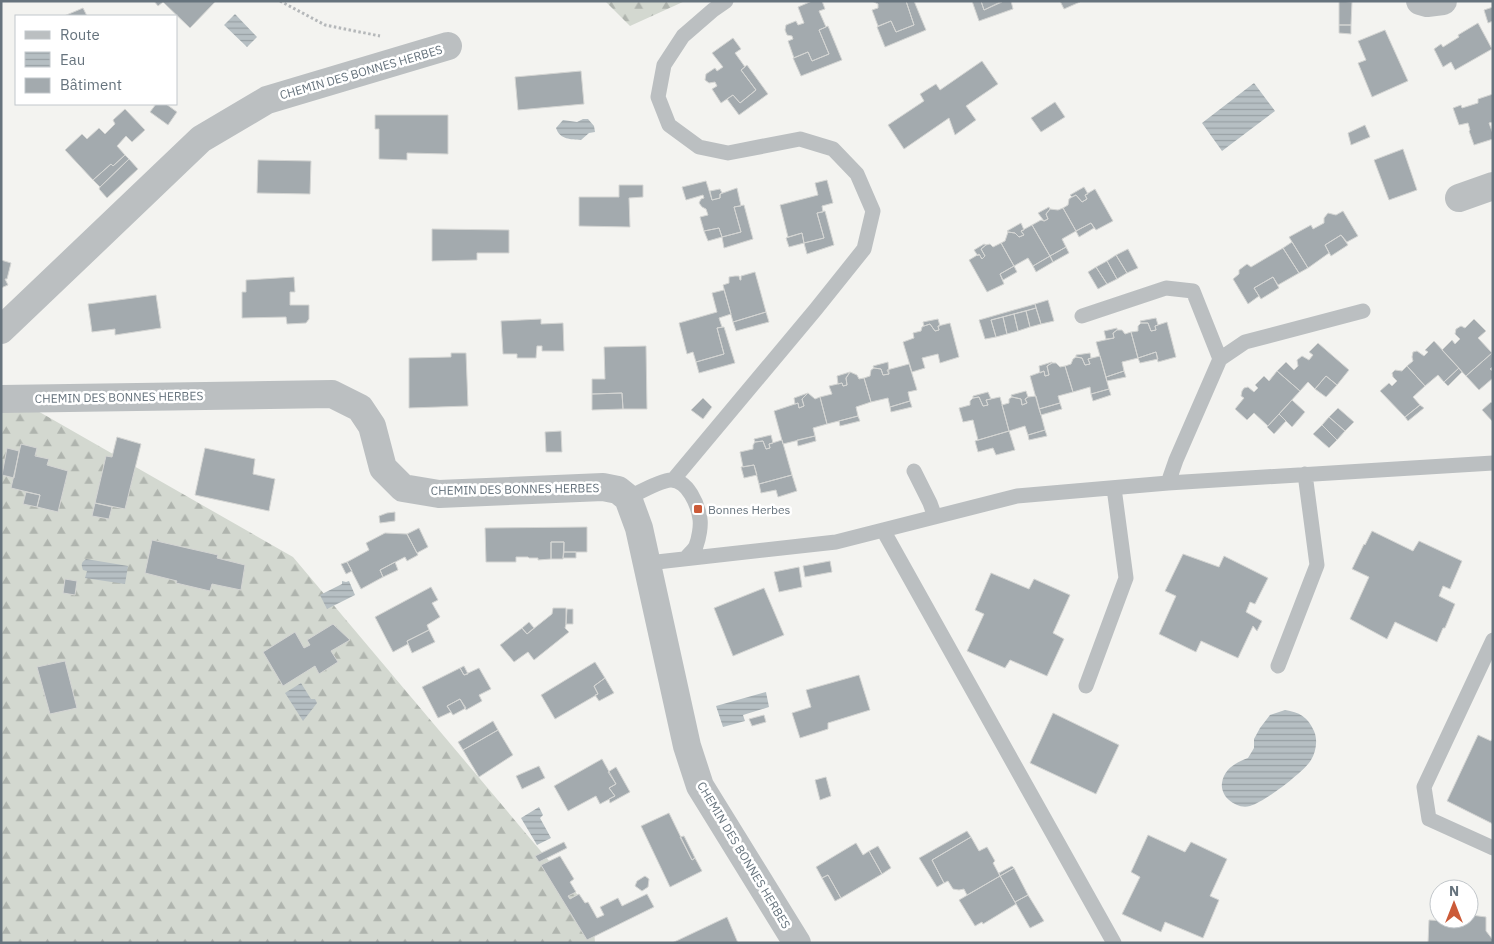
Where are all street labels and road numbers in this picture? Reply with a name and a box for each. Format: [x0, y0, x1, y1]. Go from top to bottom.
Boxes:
street label: CHEMIN DES BONNES HERBES [278, 42, 444, 102]
street label: CHEMIN DES BONNES HERBES [35, 388, 203, 406]
street label: CHEMIN DES BONNES HERBES [431, 480, 599, 498]
street label: CHEMIN DES BONNES HERBES [694, 779, 794, 931]

